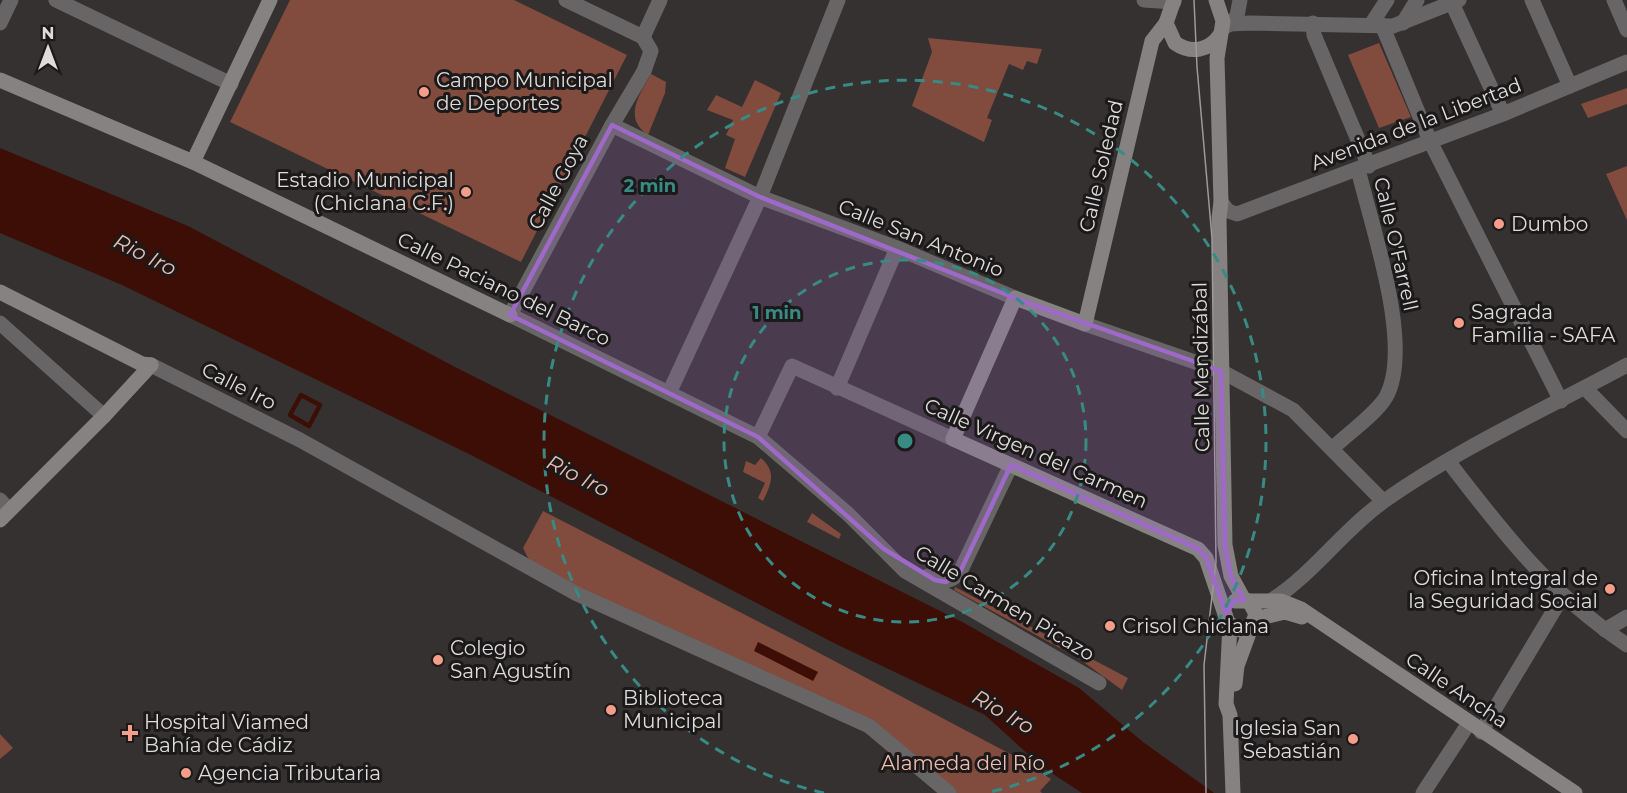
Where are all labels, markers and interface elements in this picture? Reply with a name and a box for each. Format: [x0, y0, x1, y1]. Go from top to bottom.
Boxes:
north arrow [18, 18, 78, 78]
text: N [42, 24, 54, 43]
place label: Campo Municipal de Deportes [436, 68, 613, 115]
street label: Avenida de la Libertad [1307, 73, 1525, 175]
marker: Campo Municipal de Deportes [417, 85, 431, 99]
street label: Calle Soledad [1074, 97, 1128, 235]
street label: Calle Goya [523, 131, 593, 233]
place label: Estadio Municipal (Chiclana C.F.) [276, 168, 454, 215]
text: 2 min [624, 175, 676, 197]
street label: Calle O'Farrell [1369, 175, 1423, 313]
marker: Estadio Municipal (Chiclana C.F.) [459, 185, 473, 199]
street label: Calle San Antonio [835, 194, 1007, 282]
place label: Dumbo [1511, 212, 1588, 236]
marker: Dumbo [1492, 217, 1506, 231]
street label: Calle Paciano del Barco [394, 227, 614, 351]
water label: Rio Iro [110, 228, 181, 281]
street label: Calle Mendizábal [1188, 282, 1214, 452]
place label: Sagrada Familia - SAFA [1471, 300, 1616, 347]
text: 1 min [753, 302, 801, 324]
marker: Sagrada Familia - SAFA [1452, 316, 1466, 330]
street label: Calle Iro [198, 357, 280, 415]
street label: Calle Virgen del Carmen [921, 393, 1151, 513]
centre of rings [895, 431, 915, 451]
water label: Rio Iro [543, 449, 614, 502]
street label: Calle Carmen Picazo [911, 540, 1099, 666]
place label: Oficina Integral de la Seguridad Social [1408, 566, 1598, 613]
marker: Oficina Integral de la Seguridad Social [1603, 582, 1617, 596]
place label: Crisol Chiclana [1122, 614, 1269, 638]
marker: Crisol Chiclana [1103, 619, 1117, 633]
place label: Colegio San Agustín [450, 636, 571, 683]
street label: Calle Ancha [1401, 647, 1513, 733]
marker: Colegio San Agustín [431, 653, 445, 667]
water label: Rio Iro [968, 684, 1039, 739]
place label: Biblioteca Municipal [623, 686, 723, 733]
marker: Biblioteca Municipal [604, 703, 618, 717]
place label: Hospital Viamed Bahía de Cádiz [144, 710, 309, 757]
place label: Iglesia San Sebastián [1234, 716, 1341, 763]
marker: Hospital Viamed Bahía de Cádiz [121, 724, 139, 742]
marker: Iglesia San Sebastián [1346, 732, 1360, 746]
park label: Alameda del Río [881, 751, 1045, 775]
place label: Agencia Tributaria [198, 761, 381, 785]
marker: Agencia Tributaria [179, 766, 193, 780]

